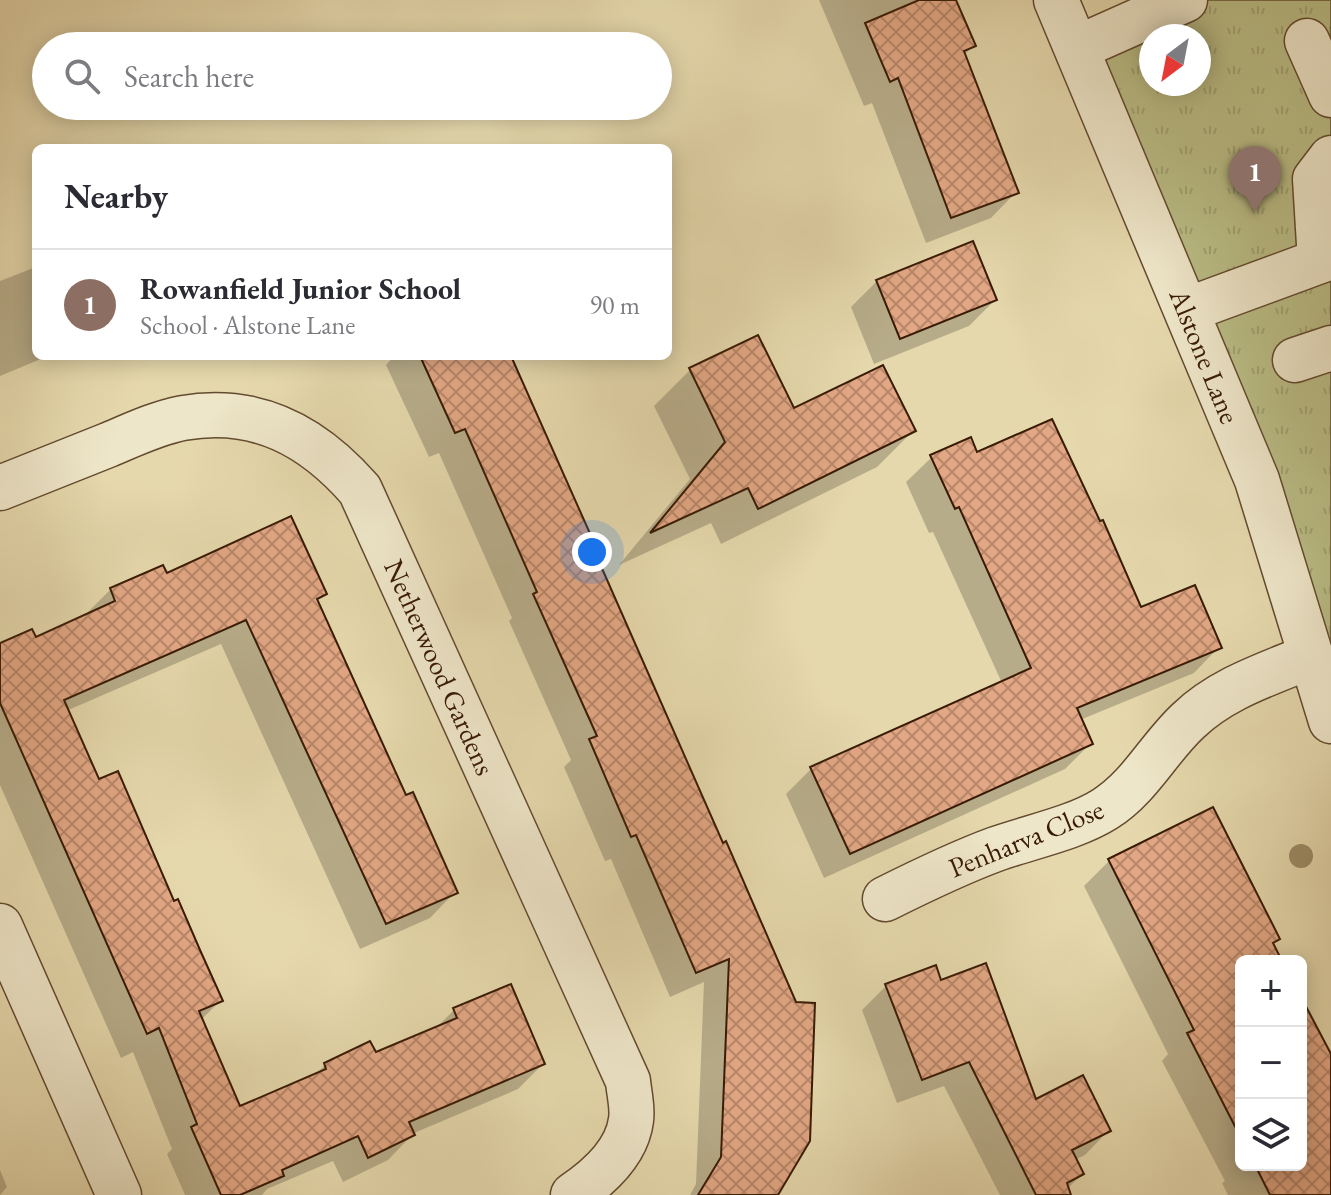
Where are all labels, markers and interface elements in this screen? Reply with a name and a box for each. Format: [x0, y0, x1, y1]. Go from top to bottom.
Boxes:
north arrow [1139, 24, 1211, 96]
search box [32, 32, 672, 120]
icon: search [60, 54, 104, 98]
text: Search here [124, 57, 254, 96]
pin: 1 [1229, 146, 1281, 212]
text: Nearby [64, 174, 168, 218]
text: Rowanfield Junior School [140, 269, 461, 308]
street label: Alstone Lane [1161, 282, 1248, 429]
text: 1 [83, 288, 97, 322]
text: 90 m [590, 288, 640, 322]
text: School · Alstone Lane [140, 308, 355, 342]
your location [572, 532, 612, 572]
street label: Netherwood Gardens [376, 554, 504, 780]
street label: Penharva Close [943, 791, 1109, 885]
map controls [1235, 955, 1307, 1171]
button: + [1235, 955, 1307, 1027]
button: − [1235, 1027, 1307, 1099]
button: layers [1235, 1099, 1307, 1171]

